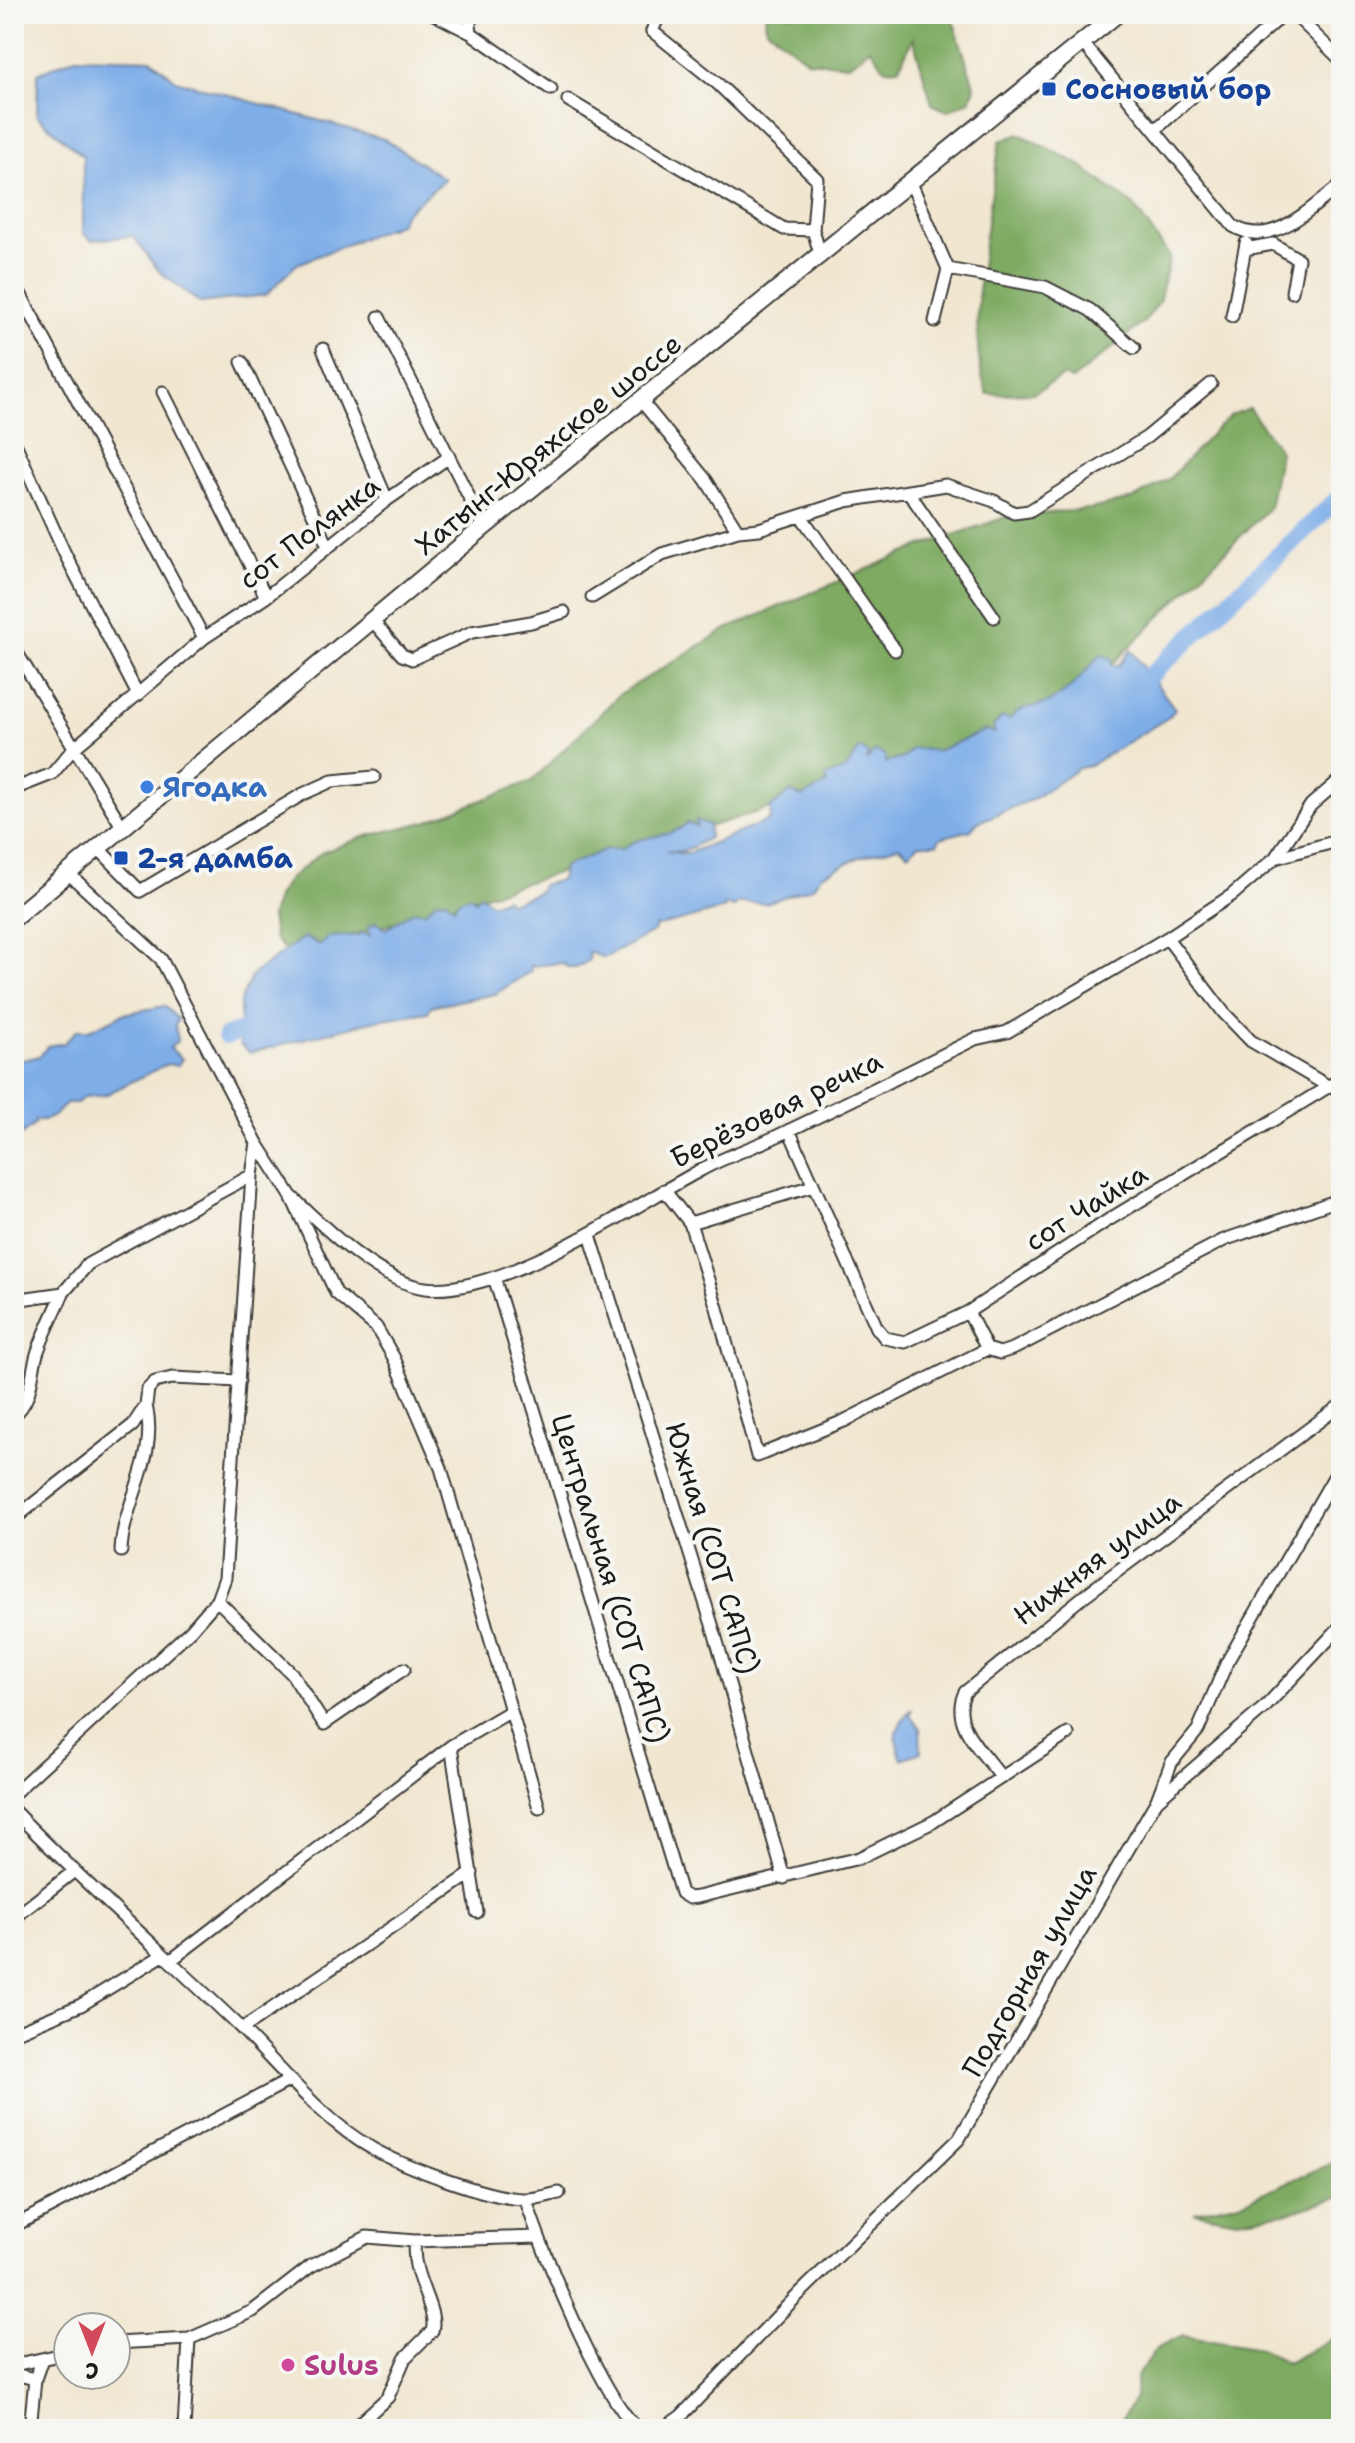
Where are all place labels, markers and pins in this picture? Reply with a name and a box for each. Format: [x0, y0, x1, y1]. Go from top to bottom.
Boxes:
place label: Сосновый бор [1065, 70, 1271, 108]
marker: Сосновый бор [1040, 80, 1058, 98]
place label: Ягодка [163, 768, 267, 806]
marker: Ягодка [138, 778, 156, 796]
place label: 2-я дамба [137, 839, 293, 877]
marker: 2-я дамба [112, 849, 130, 867]
place label: Sulus [304, 2346, 379, 2384]
marker: Sulus [279, 2356, 297, 2374]

